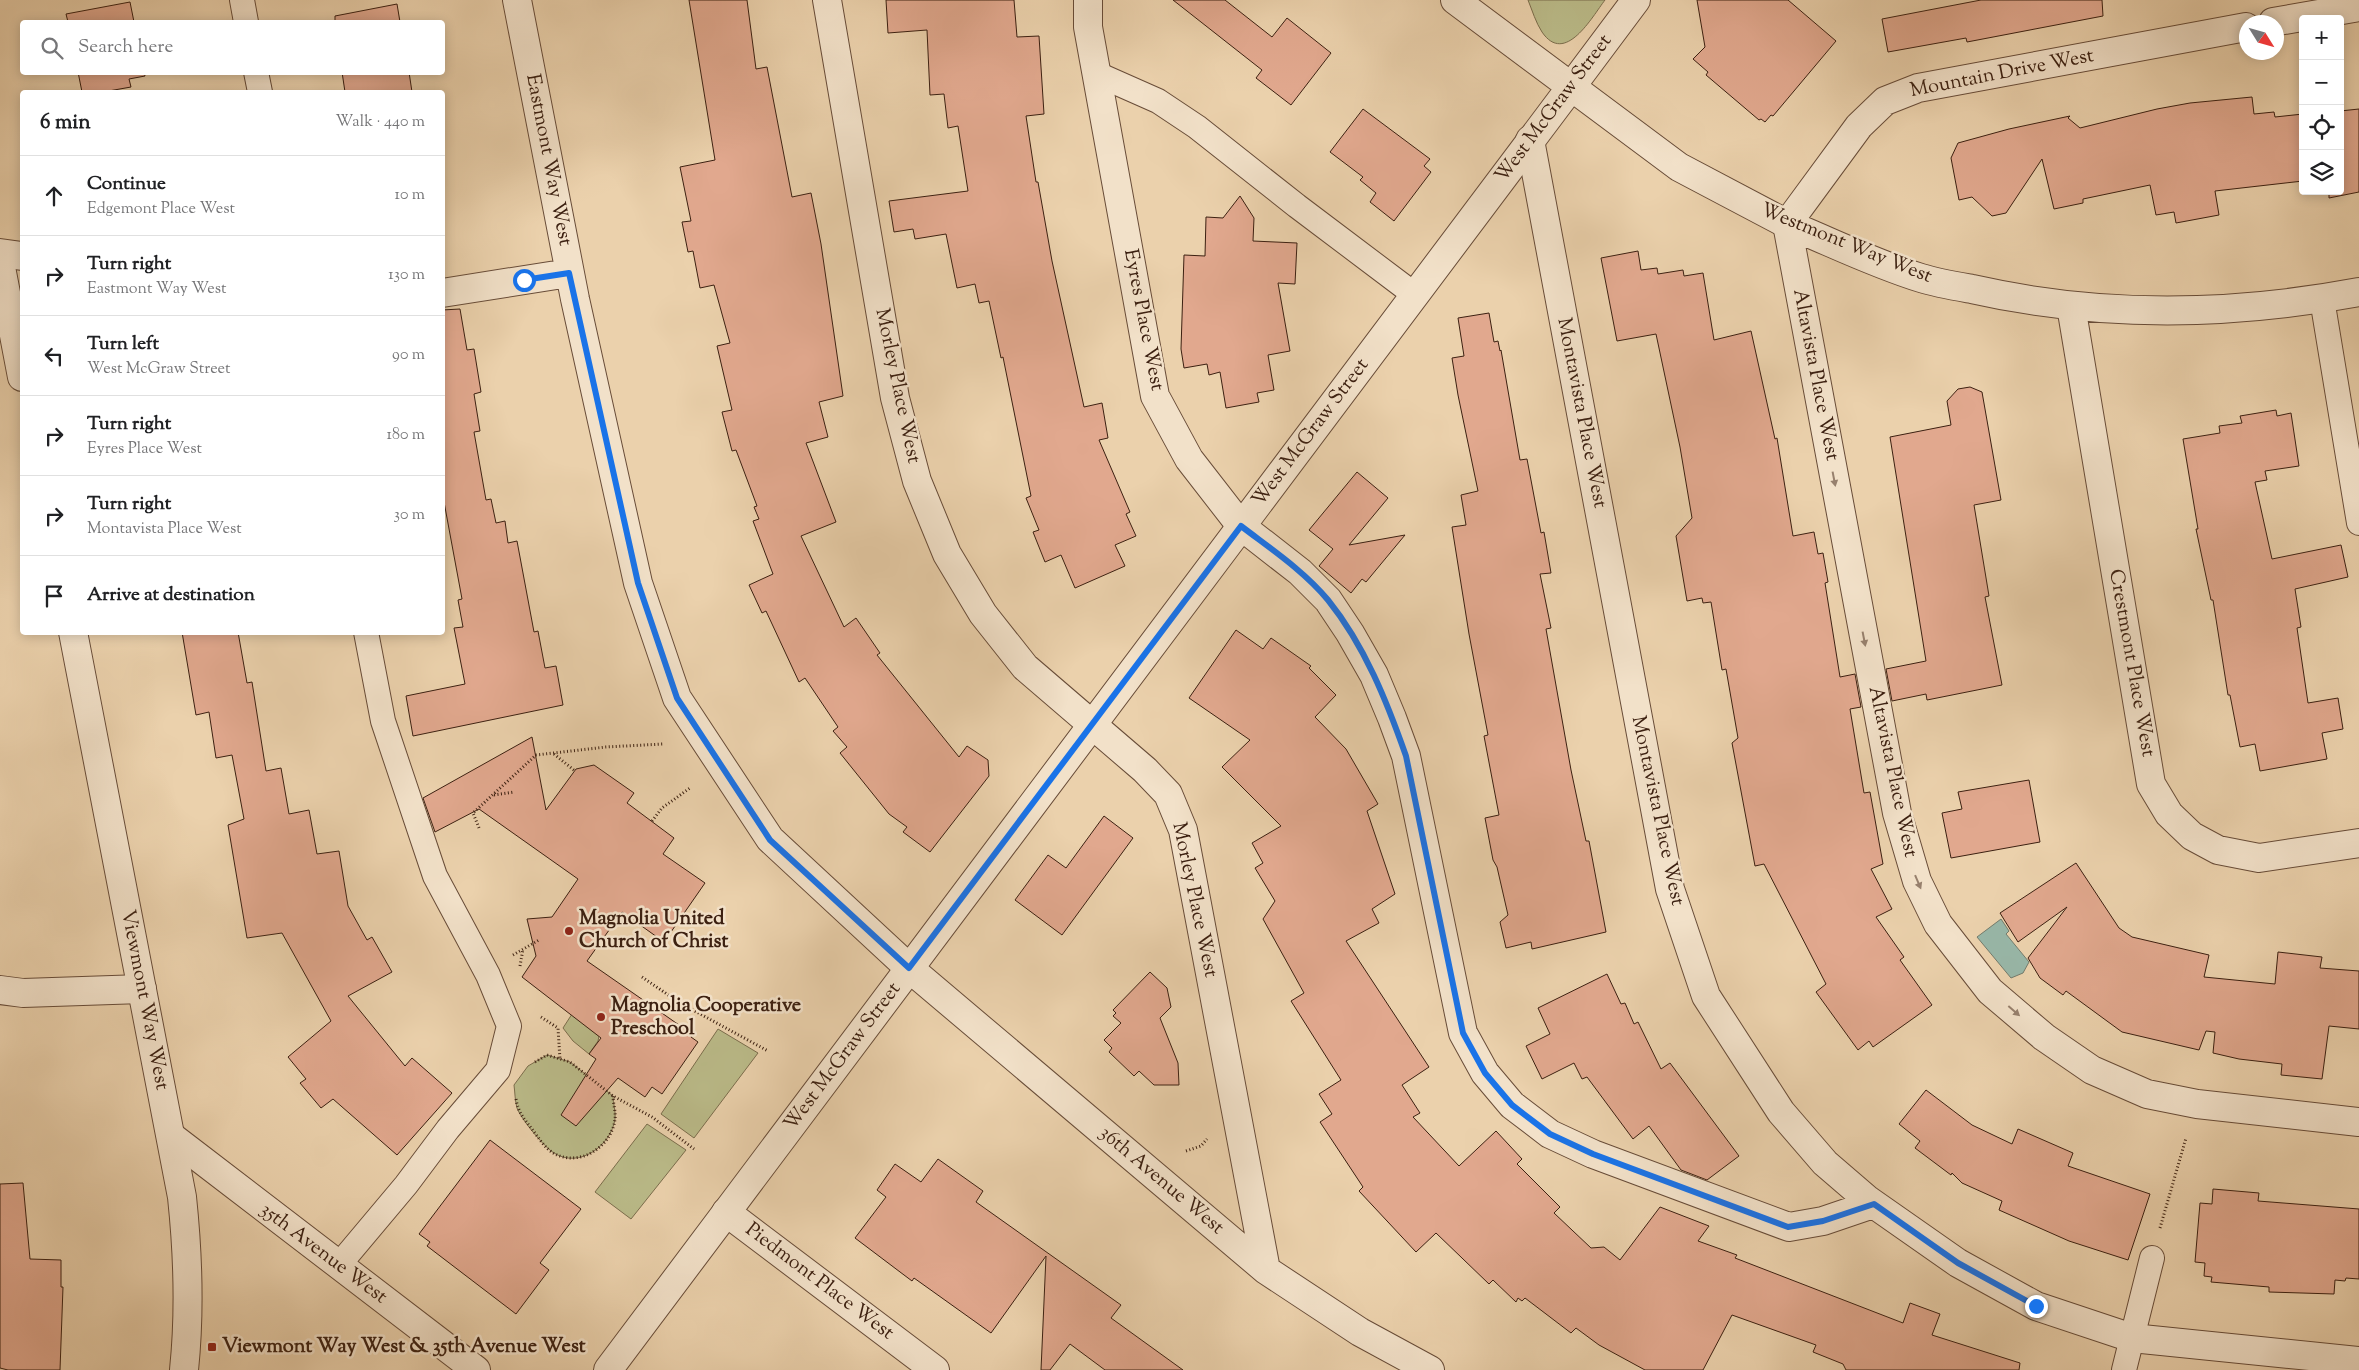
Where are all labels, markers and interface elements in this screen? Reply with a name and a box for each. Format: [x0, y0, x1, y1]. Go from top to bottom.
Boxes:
north arrow [2239, 15, 2284, 60]
map controls [2299, 15, 2344, 195]
button: + [2299, 15, 2344, 60]
search box [20, 20, 445, 75]
street label: West McGraw Street [1488, 29, 1620, 189]
icon: search [38, 34, 66, 62]
text: Search here [78, 34, 173, 61]
street label: Mountain Drive West [1908, 42, 2097, 106]
button: − [2299, 60, 2344, 105]
street label: Eastmont Way West [517, 72, 579, 249]
button: locate [2299, 105, 2344, 150]
text: 6 min [40, 108, 91, 138]
text: Walk · 440 m [336, 111, 425, 134]
button: layers [2299, 150, 2344, 195]
text: Continue [87, 171, 166, 198]
icon: ahead [40, 182, 68, 210]
text: 10 m [395, 184, 425, 207]
street label: Westmont Way West [1756, 196, 1936, 292]
text: Edgemont Place West [87, 198, 235, 221]
street label: Eyres Place West [1115, 247, 1171, 393]
text: Turn right [87, 251, 171, 278]
icon: right [40, 262, 68, 290]
text: 130 m [388, 264, 425, 287]
route start [513, 269, 536, 292]
text: Eastmont Way West [87, 278, 227, 301]
street label: Altavista Place West [1784, 287, 1846, 464]
street label: Morley Place West [866, 306, 928, 466]
street label: Montavista Place West [1548, 315, 1614, 511]
text: Turn left [87, 331, 159, 358]
icon: left [40, 342, 68, 370]
text: 90 m [392, 344, 425, 367]
street label: West McGraw Street [1245, 353, 1377, 513]
text: West McGraw Street [87, 358, 230, 381]
text: Turn right [87, 411, 171, 438]
icon: right [40, 422, 68, 450]
text: 180 m [386, 424, 425, 447]
text: Eyres Place West [87, 438, 202, 461]
one-way arrow [1831, 471, 1839, 487]
text: Turn right [87, 491, 171, 518]
icon: right [40, 502, 68, 530]
text: 30 m [394, 504, 425, 527]
text: Montavista Place West [87, 518, 242, 541]
street label: Crestmont Place West [2100, 567, 2162, 759]
icon: arrive [40, 582, 68, 610]
text: Arrive at destination [87, 582, 255, 609]
one-way arrow [1861, 631, 1869, 647]
street label: Altavista Place West [1860, 684, 1924, 860]
street label: Montavista Place West [1623, 713, 1691, 909]
street label: Morley Place West [1163, 820, 1225, 980]
one-way arrow [1915, 875, 1923, 889]
place label: Magnolia United Church of Christ [579, 905, 728, 957]
street label: Viewmont Way West [112, 907, 176, 1093]
marker: Magnolia United Church of Christ [563, 925, 575, 937]
street label: West McGraw Street [777, 977, 909, 1137]
place label: Magnolia Cooperative Preschool [611, 992, 801, 1044]
one-way arrow [2007, 1006, 2020, 1017]
marker: Magnolia Cooperative Preschool [595, 1011, 607, 1023]
street label: 36th Avenue West [1092, 1120, 1230, 1242]
street label: 35th Avenue West [253, 1196, 393, 1312]
street label: Piedmont Place West [738, 1216, 900, 1348]
route end [2025, 1295, 2048, 1318]
place label: Viewmont Way West & 35th Avenue West [222, 1333, 586, 1362]
marker: Viewmont Way West & 35th Avenue West [206, 1341, 218, 1353]

